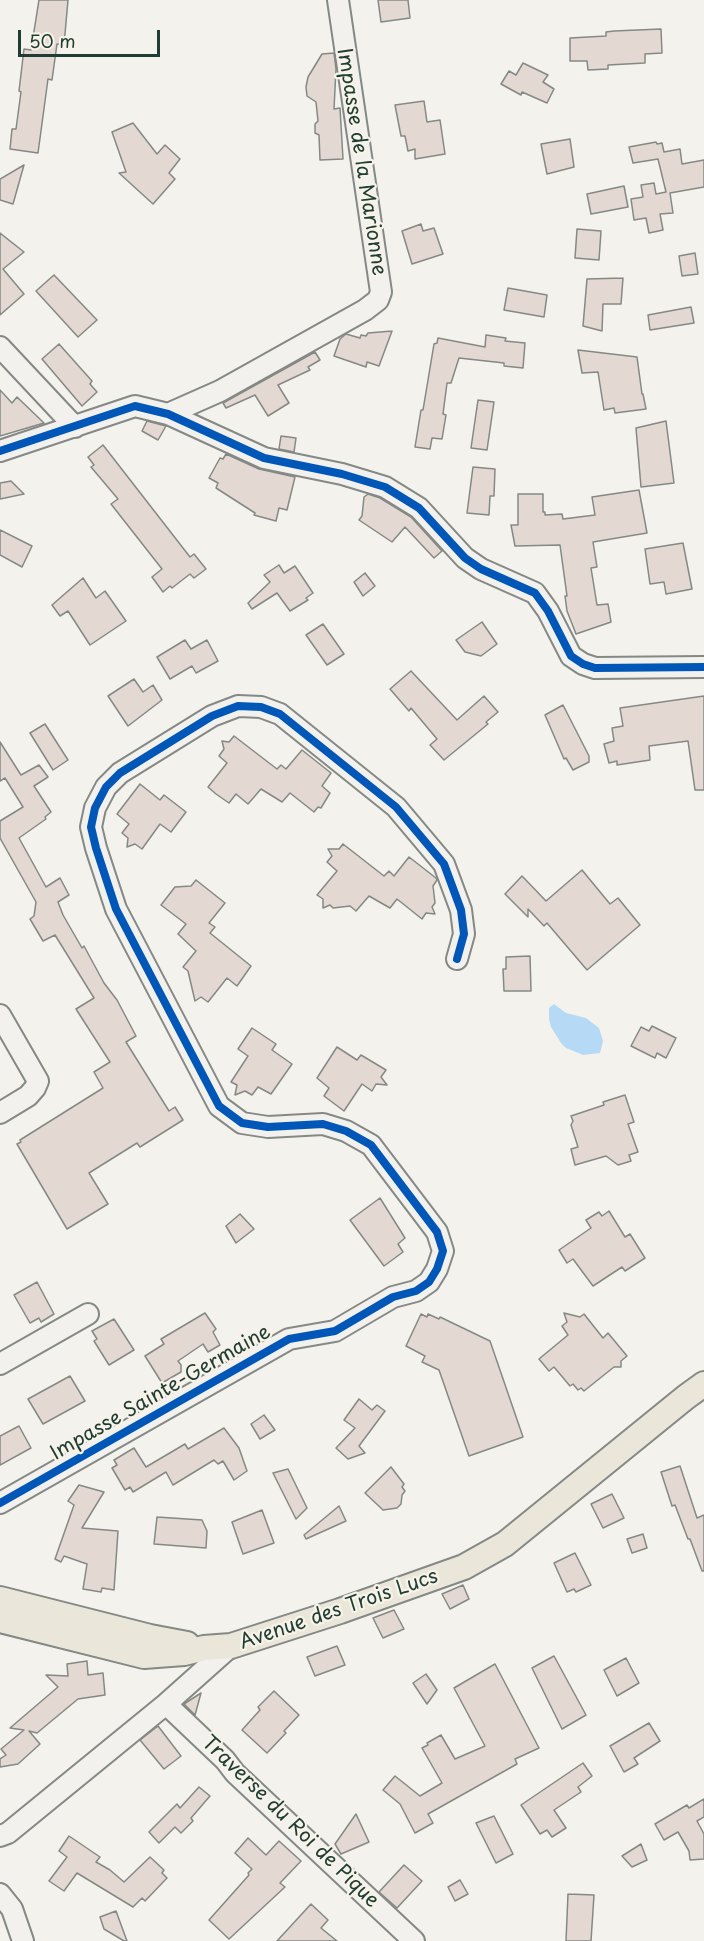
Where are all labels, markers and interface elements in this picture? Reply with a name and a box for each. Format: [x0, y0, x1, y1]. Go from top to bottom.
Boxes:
scale bar [21, 18, 164, 56]
text: 50 m [29, 27, 76, 54]
street label: Impasse de la Marionne [331, 47, 391, 277]
street label: Impasse Sainte-Germaine [47, 1320, 275, 1466]
street label: Avenue des Trois Lucs [237, 1565, 441, 1655]
street label: Traverse du Roi de Pique [196, 1731, 384, 1913]

